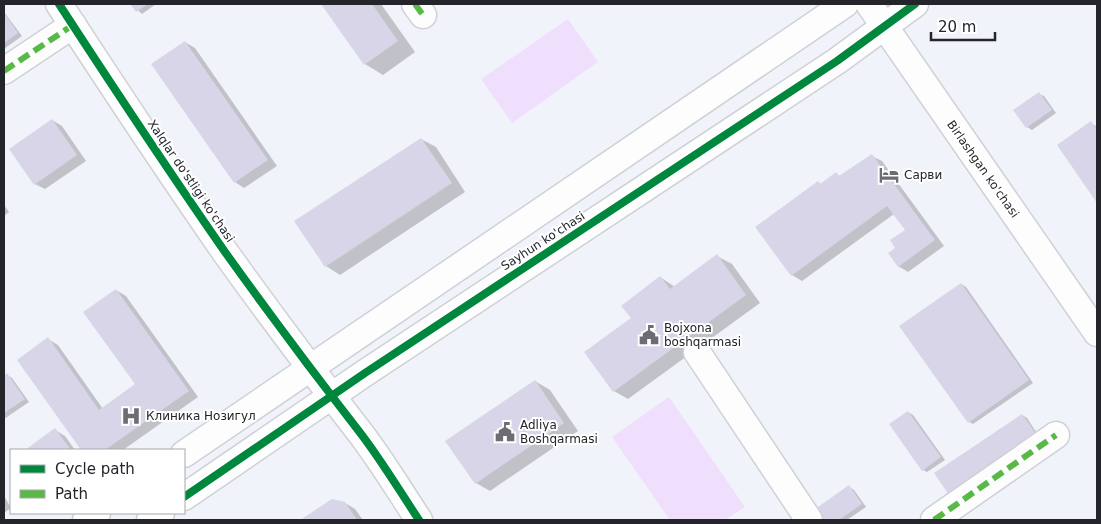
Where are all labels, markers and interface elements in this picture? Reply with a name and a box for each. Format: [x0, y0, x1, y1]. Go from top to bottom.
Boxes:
scale bar [931, 10, 995, 42]
text: 20 m [938, 18, 976, 36]
street label: Xalqlar do'stligi ko'chasi [145, 117, 237, 245]
street label: Birlashgan ko'chasi [944, 118, 1022, 220]
hotel icon: Сарви [878, 164, 900, 186]
place label: Сарви [904, 168, 942, 182]
street label: Sayhun ko'chasi [499, 209, 587, 273]
place label: Bojxona boshqarmasi [664, 321, 741, 349]
public building icon: Bojxona boshqarmasi [638, 324, 660, 346]
hospital icon: Клиника Нозигул [120, 405, 142, 427]
place label: Клиника Нозигул [146, 409, 256, 423]
place label: Adliya Boshqarmasi [520, 418, 598, 446]
public building icon: Adliya Boshqarmasi [494, 421, 516, 443]
legend [10, 449, 185, 514]
text: Cycle path [55, 460, 135, 478]
text: Path [55, 485, 88, 503]

